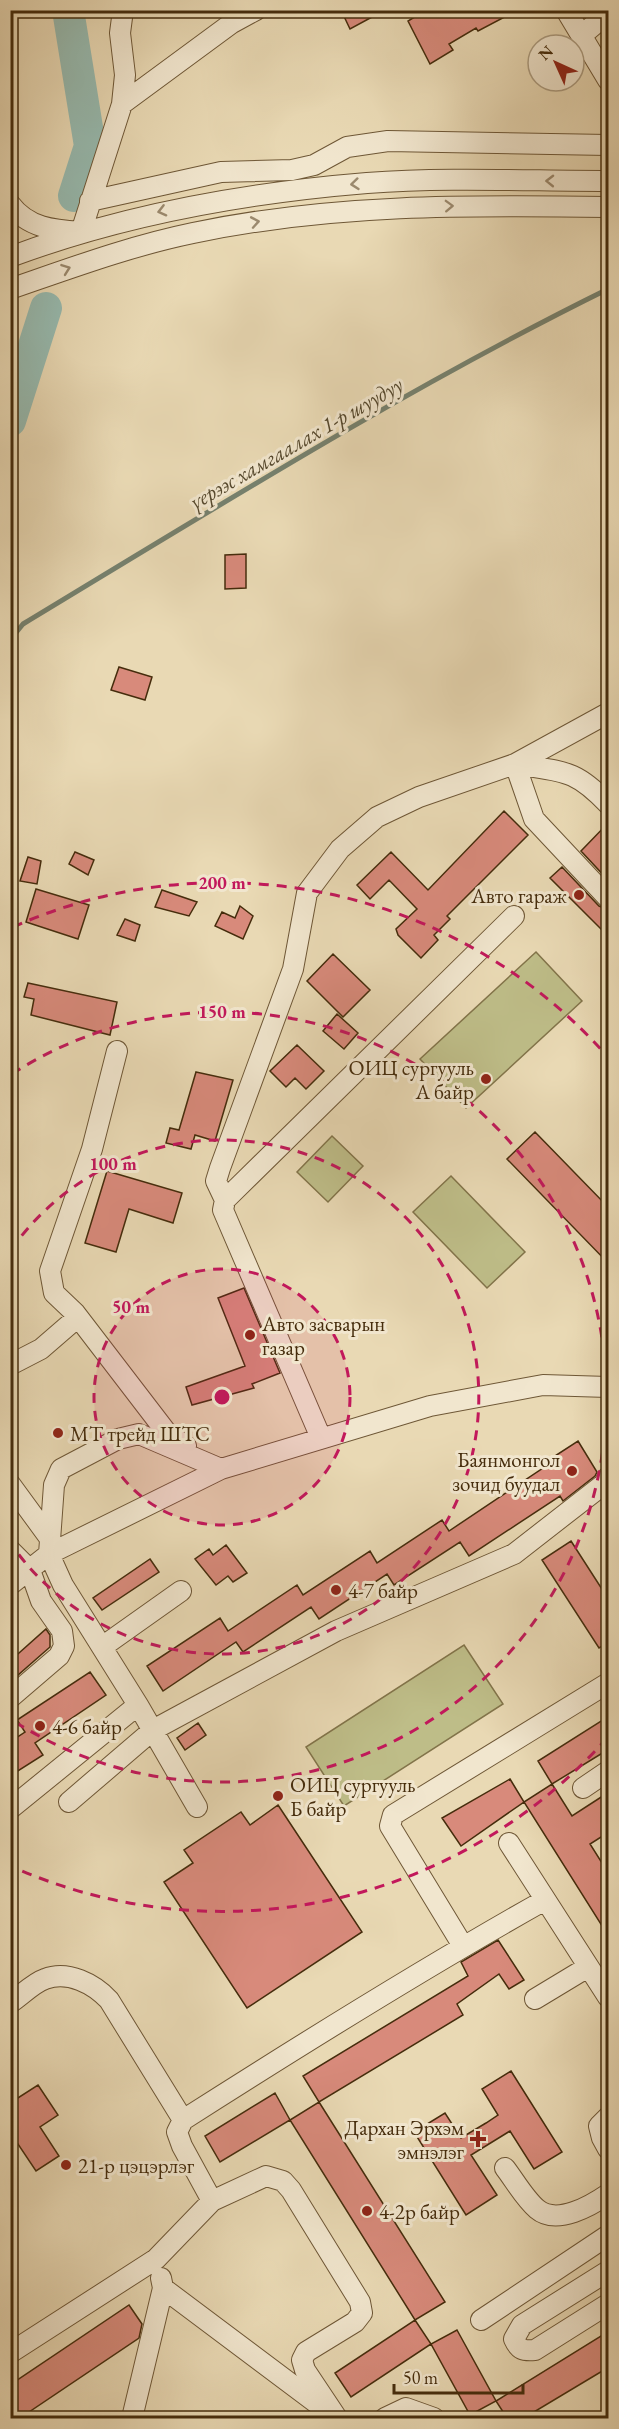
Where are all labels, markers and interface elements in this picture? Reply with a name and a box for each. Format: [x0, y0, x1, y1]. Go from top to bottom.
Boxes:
north arrow [526, 33, 586, 93]
text: N [534, 41, 558, 65]
one-way arrow [546, 175, 555, 187]
one-way arrow [351, 177, 360, 190]
one-way arrow [444, 199, 453, 212]
one-way arrow [157, 204, 167, 217]
one-way arrow [249, 216, 259, 229]
one-way arrow [60, 264, 71, 277]
water label: үерээс хамгаалах 1-р шуудуу [184, 370, 408, 516]
text: 200 m [198, 871, 246, 894]
place label: Авто гараж [470, 882, 567, 909]
marker: Авто гараж [572, 888, 586, 902]
text: 150 m [198, 1000, 246, 1023]
place label: ОИЦ сургууль А байр [348, 1054, 474, 1105]
marker: ОИЦ сургууль А байр [479, 1072, 493, 1086]
text: 100 m [89, 1152, 137, 1175]
text: 50 m [112, 1295, 150, 1318]
place label: Авто засварын газар [261, 1310, 385, 1361]
marker: Авто засварын газар [243, 1328, 257, 1342]
centre of rings [212, 1387, 232, 1407]
place label: МТ трейд ШТС [70, 1420, 210, 1447]
marker: МТ трейд ШТС [51, 1426, 65, 1440]
place label: Баянмонгол зочид буудал [452, 1446, 560, 1497]
marker: Баянмонгол зочид буудал [565, 1464, 579, 1478]
place label: 4-7 байр [348, 1577, 418, 1604]
marker: 4-7 байр [329, 1583, 343, 1597]
place label: 4-6 байр [52, 1713, 122, 1740]
marker: 4-6 байр [33, 1719, 47, 1733]
place label: ОИЦ сургууль Б байр [290, 1771, 416, 1822]
marker: ОИЦ сургууль Б байр [271, 1789, 285, 1803]
place label: Дархан Эрхэм эмнэлэг [344, 2114, 465, 2165]
marker: Дархан Эрхэм эмнэлэг [469, 2130, 487, 2148]
place label: 21-р цэцэрлэг [78, 2152, 195, 2179]
marker: 21-р цэцэрлэг [59, 2158, 73, 2172]
place label: 4-2р байр [379, 2198, 460, 2225]
marker: 4-2р байр [360, 2204, 374, 2218]
scale bar [394, 2357, 523, 2395]
text: 50 m [403, 2366, 438, 2389]

